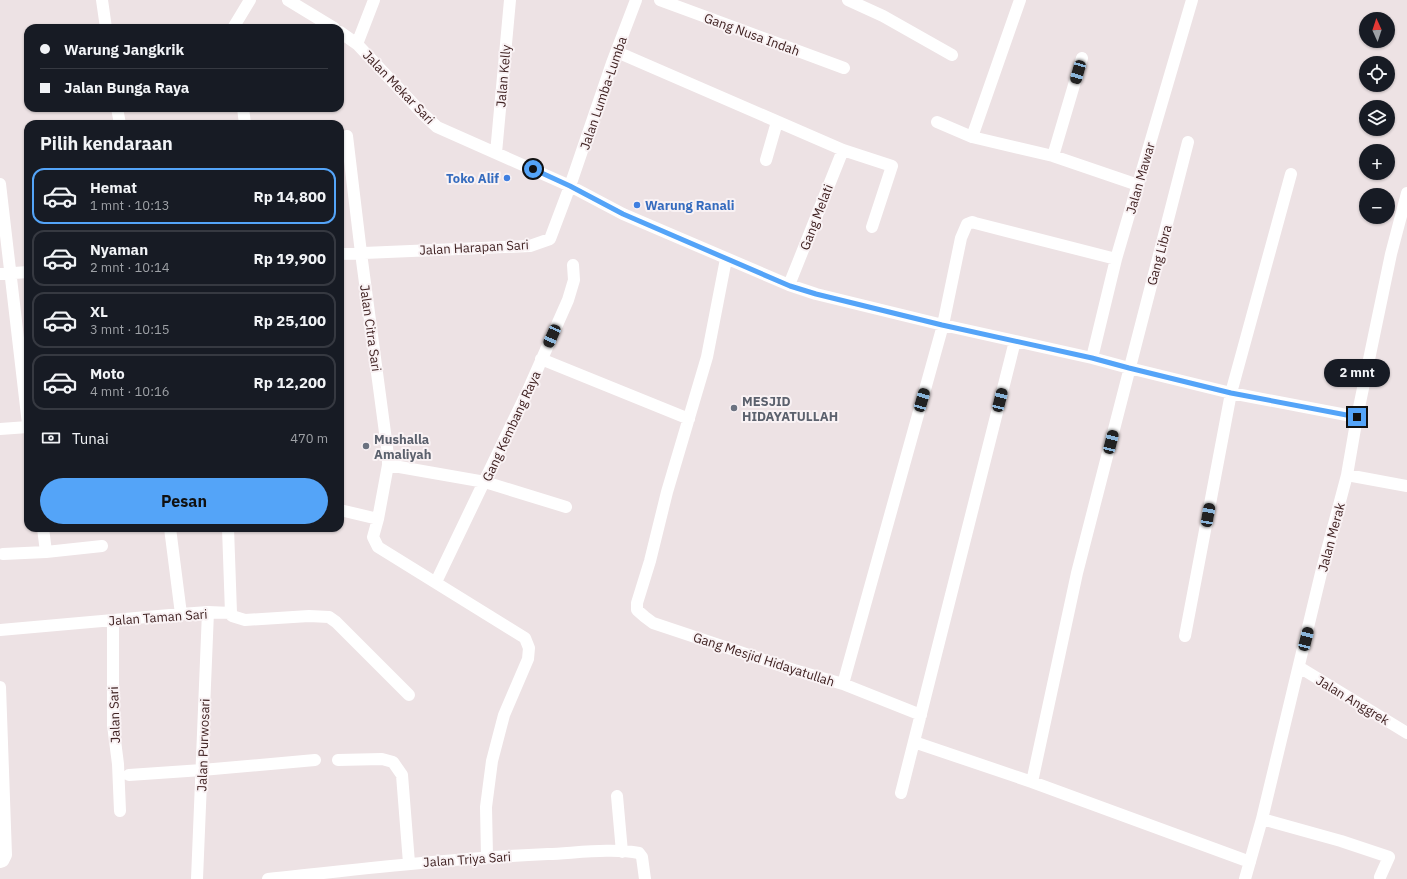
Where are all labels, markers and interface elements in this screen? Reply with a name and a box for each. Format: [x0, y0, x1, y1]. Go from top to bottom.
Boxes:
street label: Gang Nusa Indah [702, 9, 802, 60]
north arrow [1359, 12, 1395, 48]
map controls [1359, 12, 1395, 224]
street label: Jalan Lumba-Lumba [576, 34, 631, 152]
text: Warung Jangkrik [64, 40, 184, 59]
street label: Jalan Kelly [492, 43, 515, 108]
street label: Jalan Mekar Sari [359, 47, 438, 128]
button: locate [1359, 56, 1395, 92]
car [1069, 59, 1087, 85]
text: Jalan Bunga Raya [64, 78, 189, 97]
button: layers [1359, 100, 1395, 136]
text: Pilih kendaraan [40, 132, 173, 155]
street label: Jalan Mawar [1122, 140, 1159, 216]
button: + [1359, 144, 1395, 180]
route start [524, 160, 542, 178]
place label: Toko Alif [446, 170, 499, 187]
marker: Toko Alif [502, 173, 512, 183]
icon: car [42, 178, 78, 214]
text: Hemat [90, 178, 137, 197]
street label: Gang Melati [796, 182, 837, 253]
text: Rp 14,800 [254, 187, 326, 206]
button: − [1359, 188, 1395, 224]
text: 1 mnt · 10:13 [90, 197, 170, 214]
place label: Warung Ranali [645, 197, 734, 214]
marker: Warung Ranali [632, 200, 642, 210]
street label: Gang Libra [1143, 223, 1176, 287]
street label: Jalan Harapan Sari [419, 236, 529, 259]
icon: car [42, 240, 78, 276]
text: Nyaman [90, 240, 148, 259]
text: Rp 19,900 [254, 249, 326, 268]
text: 2 mnt · 10:14 [90, 259, 170, 276]
street label: Jalan Citra Sari [356, 283, 385, 373]
icon: car [42, 302, 78, 338]
text: XL [90, 302, 108, 321]
text: Rp 25,100 [254, 311, 326, 330]
text: 3 mnt · 10:15 [90, 321, 170, 338]
car [542, 323, 562, 349]
callout: 2 mnt [1324, 359, 1390, 387]
icon: car [42, 364, 78, 400]
text: Moto [90, 364, 125, 383]
text: 2 mnt [1339, 364, 1375, 381]
street label: Gang Kembang Raya [478, 368, 544, 484]
text: Rp 12,200 [254, 373, 326, 392]
text: 4 mnt · 10:16 [90, 383, 170, 400]
car [913, 387, 931, 413]
car [991, 387, 1009, 413]
place label: MESJID HIDAYATULLAH [742, 393, 838, 425]
marker: MESJID HIDAYATULLAH [729, 403, 739, 413]
route end [1348, 408, 1366, 426]
icon: cash [40, 427, 62, 449]
text: Tunai [72, 429, 109, 448]
car [1102, 429, 1120, 455]
text: 470 m [290, 430, 328, 447]
place label: Mushalla Amaliyah [374, 431, 432, 463]
marker: Mushalla Amaliyah [361, 441, 371, 451]
button: Pesan [40, 478, 328, 524]
street label: Jalan Merak [1314, 501, 1349, 573]
car [1200, 502, 1216, 528]
street label: Jalan Taman Sari [108, 606, 208, 629]
car [1297, 626, 1315, 652]
street label: Gang Mesjid Hidayatullah [691, 629, 837, 690]
street label: Jalan Anggrek [1313, 672, 1393, 729]
street label: Jalan Sari [105, 686, 124, 744]
street label: Jalan Purwosari [193, 698, 214, 792]
street label: Jalan Triya Sari [422, 848, 512, 871]

